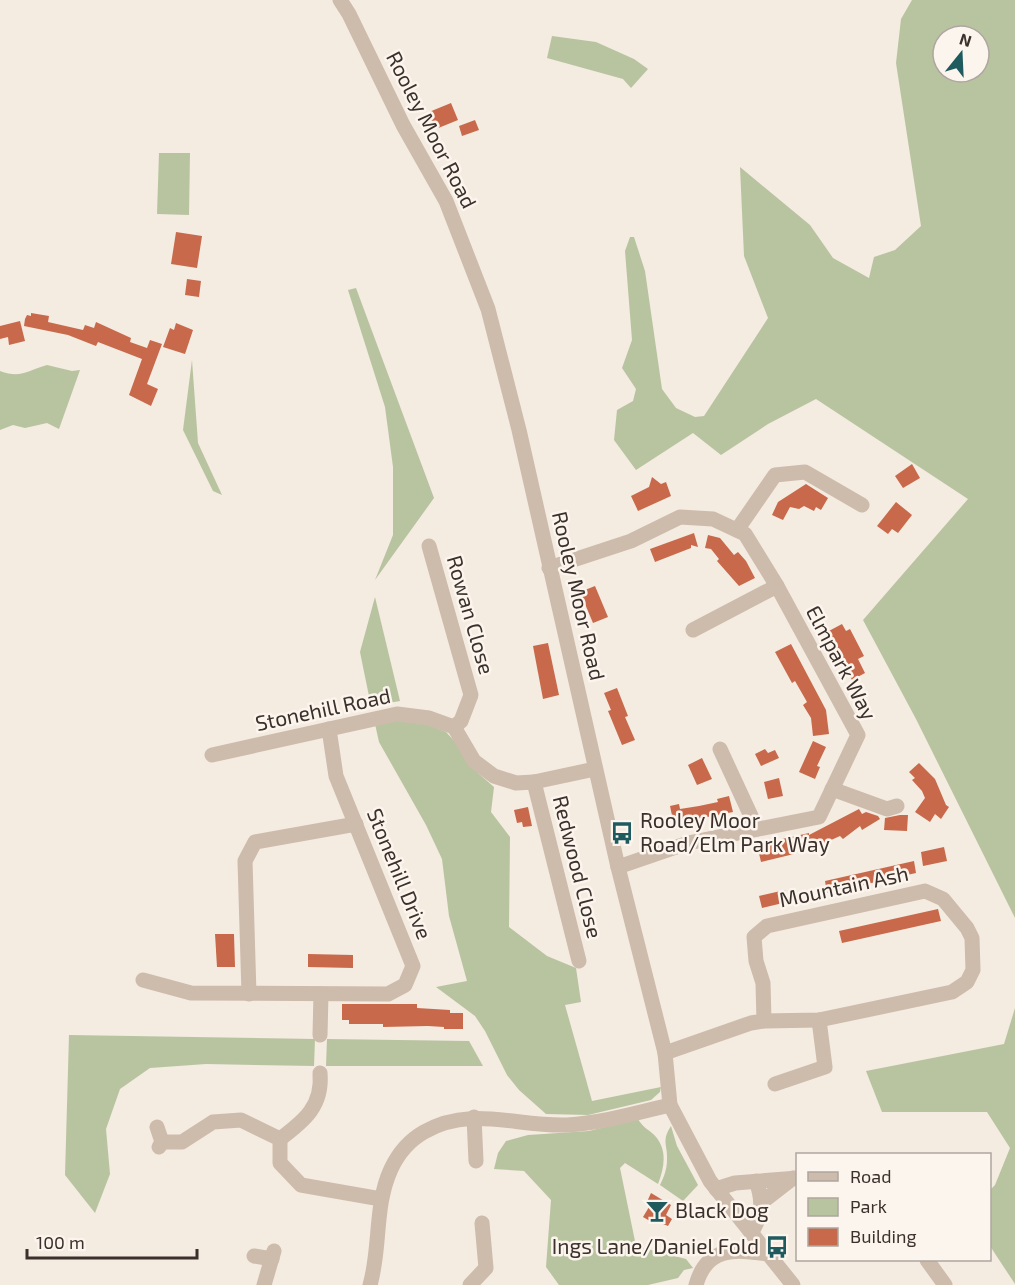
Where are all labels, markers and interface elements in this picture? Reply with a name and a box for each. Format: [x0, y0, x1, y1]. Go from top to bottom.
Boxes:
north arrow [931, 24, 991, 84]
text: N [957, 28, 974, 50]
street label: Rooley Moor Road [382, 47, 483, 212]
street label: Rooley Moor Road [548, 509, 611, 683]
street label: Rowan Close [443, 552, 500, 677]
street label: Elmpark Way [802, 601, 883, 724]
street label: Stonehill Road [253, 682, 393, 735]
street label: Redwood Close [549, 793, 608, 941]
street label: Stonehill Drive [363, 804, 438, 943]
place label: Rooley Moor Road/Elm Park Way [640, 807, 830, 856]
bus stop icon: Rooley Moor Road/Elm Park Way [609, 820, 635, 846]
street label: Mountain Ash [777, 860, 911, 911]
legend [796, 1153, 991, 1261]
text: Road [850, 1165, 891, 1187]
text: Park [850, 1195, 887, 1217]
place label: Black Dog [675, 1197, 769, 1222]
bar icon: Black Dog [644, 1198, 670, 1224]
scale bar [27, 1222, 196, 1260]
text: Building [850, 1225, 917, 1247]
text: 100 m [36, 1231, 85, 1253]
place label: Ings Lane/Daniel Fold [552, 1233, 759, 1258]
bus stop icon: Ings Lane/Daniel Fold [764, 1234, 790, 1260]

